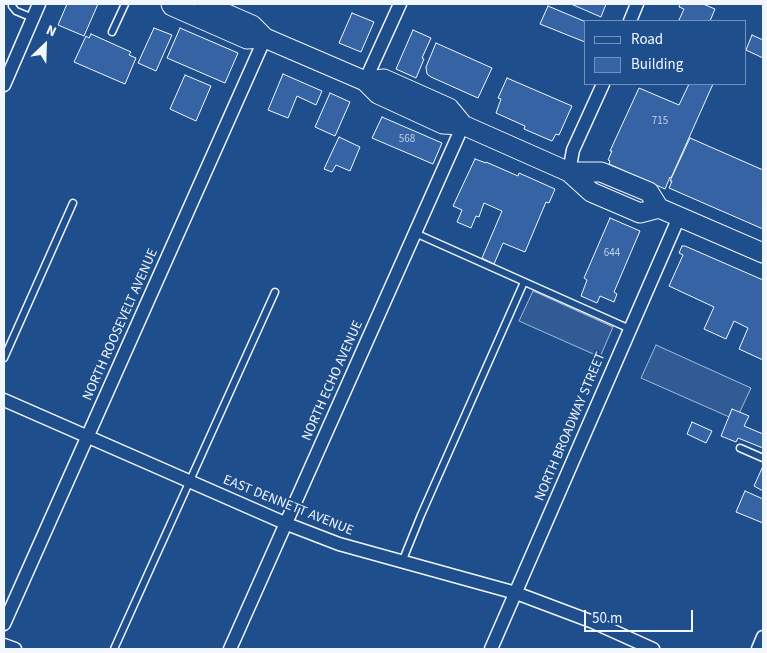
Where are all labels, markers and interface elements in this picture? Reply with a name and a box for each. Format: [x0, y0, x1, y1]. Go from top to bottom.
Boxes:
north arrow [20, 20, 70, 70]
text: N [43, 20, 59, 42]
legend [584, 20, 747, 85]
text: Road [631, 29, 663, 50]
text: Building [631, 54, 683, 75]
house number: 715 [652, 115, 668, 129]
house number: 568 [399, 133, 415, 147]
street label: NORTH ROOSEVELT AVENUE [80, 246, 162, 404]
house number: 644 [604, 247, 620, 261]
street label: NORTH ECHO AVENUE [299, 318, 367, 444]
street label: NORTH BROADWAY STREET [532, 350, 610, 504]
street label: EAST DENNETT AVENUE [220, 472, 356, 540]
scale bar [587, 600, 696, 632]
text: 50 m [592, 608, 622, 629]

